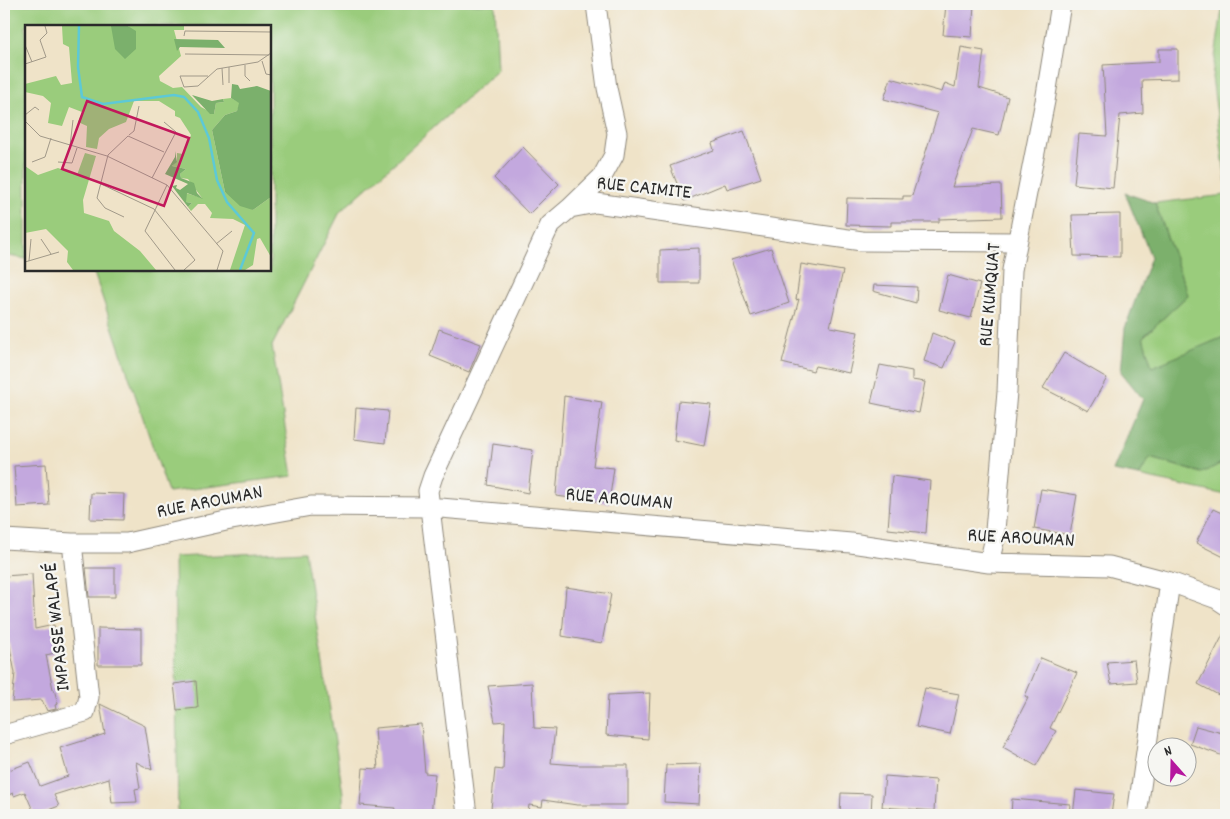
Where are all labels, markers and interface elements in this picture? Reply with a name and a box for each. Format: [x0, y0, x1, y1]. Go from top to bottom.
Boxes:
inset map [25, 25, 271, 271]
street label: RUE CAIMITE [595, 170, 693, 208]
street label: RUE KUMQUAT [973, 242, 1009, 348]
street label: RUE AROUMAN [155, 479, 265, 527]
street label: RUE AROUMAN [564, 481, 674, 519]
street label: RUE AROUMAN [967, 522, 1075, 556]
street label: IMPASSE WALAPÉ [37, 561, 79, 693]
north arrow [1148, 736, 1198, 786]
text: N [1162, 741, 1175, 762]

